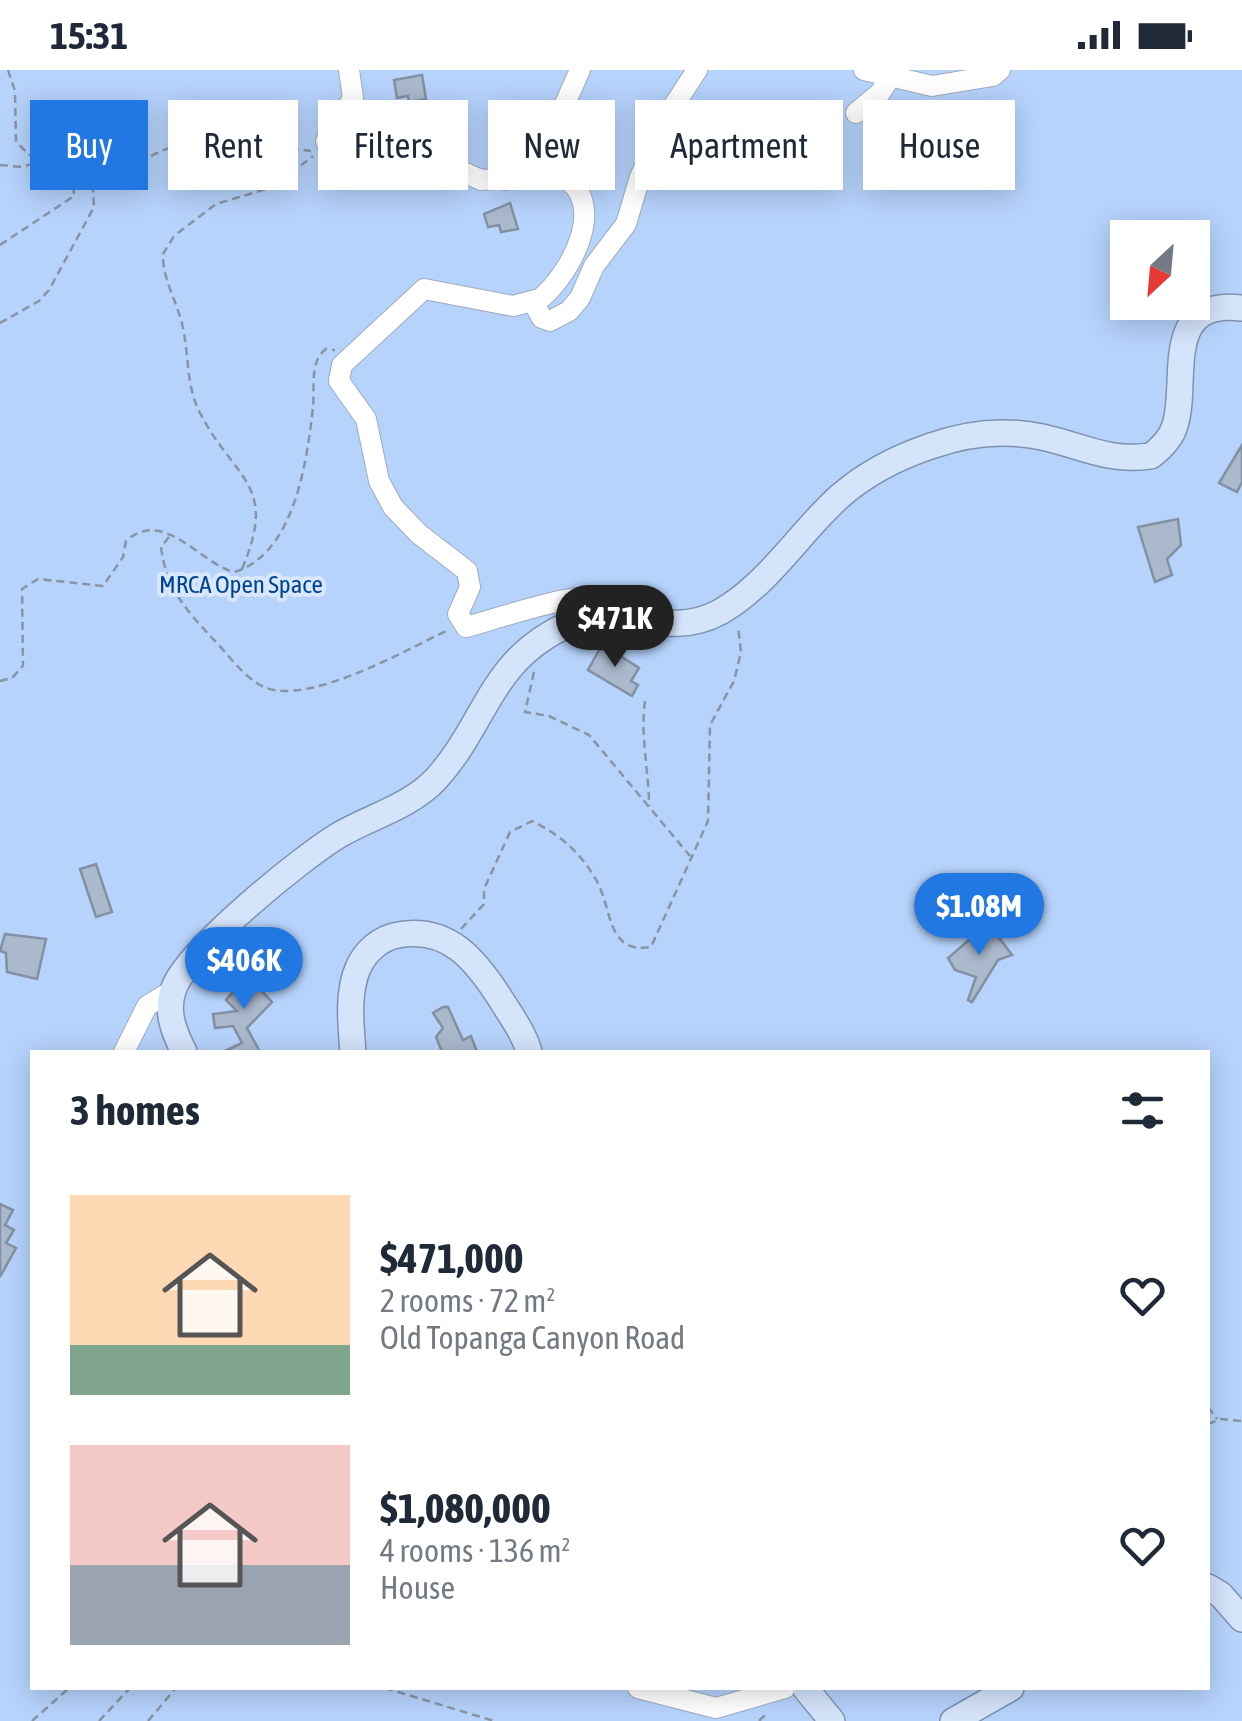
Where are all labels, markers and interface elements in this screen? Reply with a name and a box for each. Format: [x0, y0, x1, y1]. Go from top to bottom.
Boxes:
text: 15:31 [50, 14, 128, 57]
chip: Buy [30, 100, 148, 190]
chip: Rent [168, 100, 298, 190]
chip: Filters [318, 100, 468, 190]
chip: New [488, 100, 615, 190]
chip: Apartment [635, 100, 843, 190]
chip: House [863, 100, 1015, 190]
north arrow [1110, 220, 1210, 320]
map controls [1110, 220, 1210, 320]
park label: MRCA Open Space [159, 570, 323, 598]
pin: $471K [545, 585, 685, 670]
text: $471K [578, 599, 652, 636]
pin: $1.08M [898, 873, 1060, 958]
text: $1.08M [936, 887, 1022, 924]
pin: $406K [174, 927, 314, 1012]
text: $406K [207, 941, 281, 978]
icon: filters [1115, 1083, 1170, 1138]
text: 3 homes [70, 1086, 200, 1134]
text: $471,000 [380, 1234, 524, 1282]
icon: home [150, 1235, 270, 1355]
icon: heart [1115, 1268, 1170, 1323]
text: 2 rooms · 72 m² [380, 1282, 555, 1319]
text: Old Topanga Canyon Road [380, 1319, 685, 1356]
text: $1,080,000 [380, 1484, 551, 1532]
icon: home [150, 1485, 270, 1605]
icon: heart [1115, 1518, 1170, 1573]
text: 4 rooms · 136 m² [380, 1532, 570, 1569]
text: House [380, 1569, 455, 1606]

